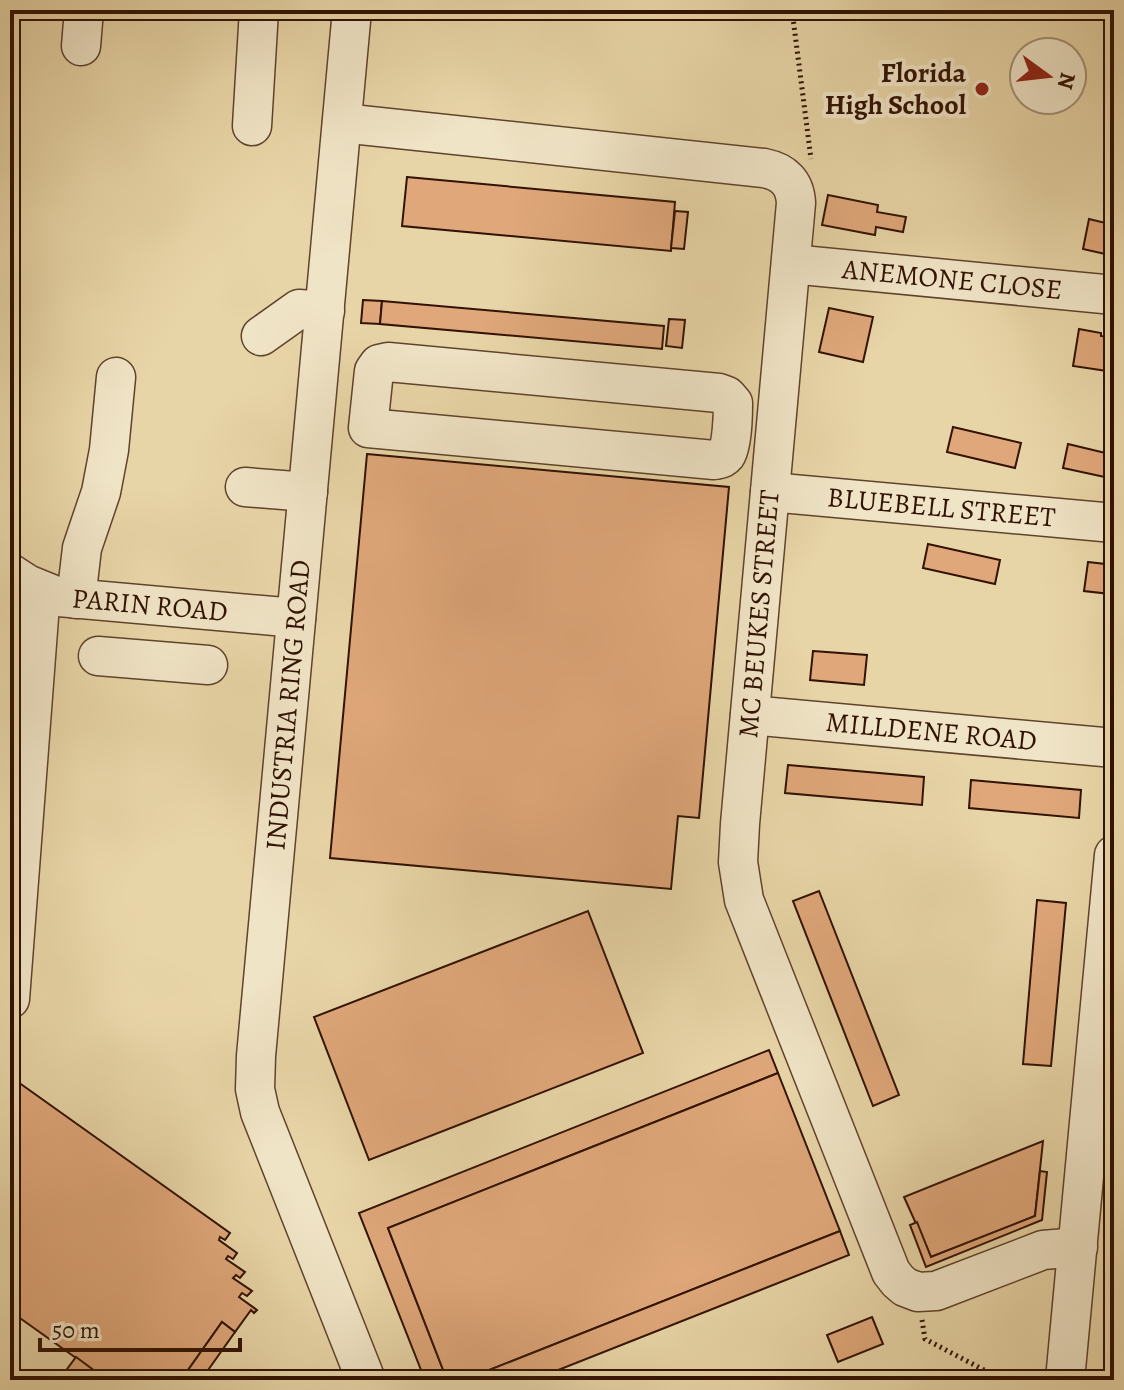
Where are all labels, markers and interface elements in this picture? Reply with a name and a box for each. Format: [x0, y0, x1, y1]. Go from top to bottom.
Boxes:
north arrow [1008, 36, 1088, 116]
place label: Florida High School [825, 54, 967, 124]
text: N [1050, 69, 1083, 93]
marker: Florida High School [973, 80, 991, 98]
street label: ANEMONE CLOSE [840, 250, 1064, 309]
street label: BLUEBELL STREET [826, 478, 1057, 537]
street label: MC BEUKES STREET [729, 488, 789, 740]
street label: INDUSTRIA RING ROAD [256, 558, 320, 852]
street label: PARIN ROAD [70, 579, 229, 631]
street label: MILLDENE ROAD [824, 703, 1038, 760]
scale bar [40, 1302, 240, 1352]
text: 50 m [52, 1314, 100, 1346]

